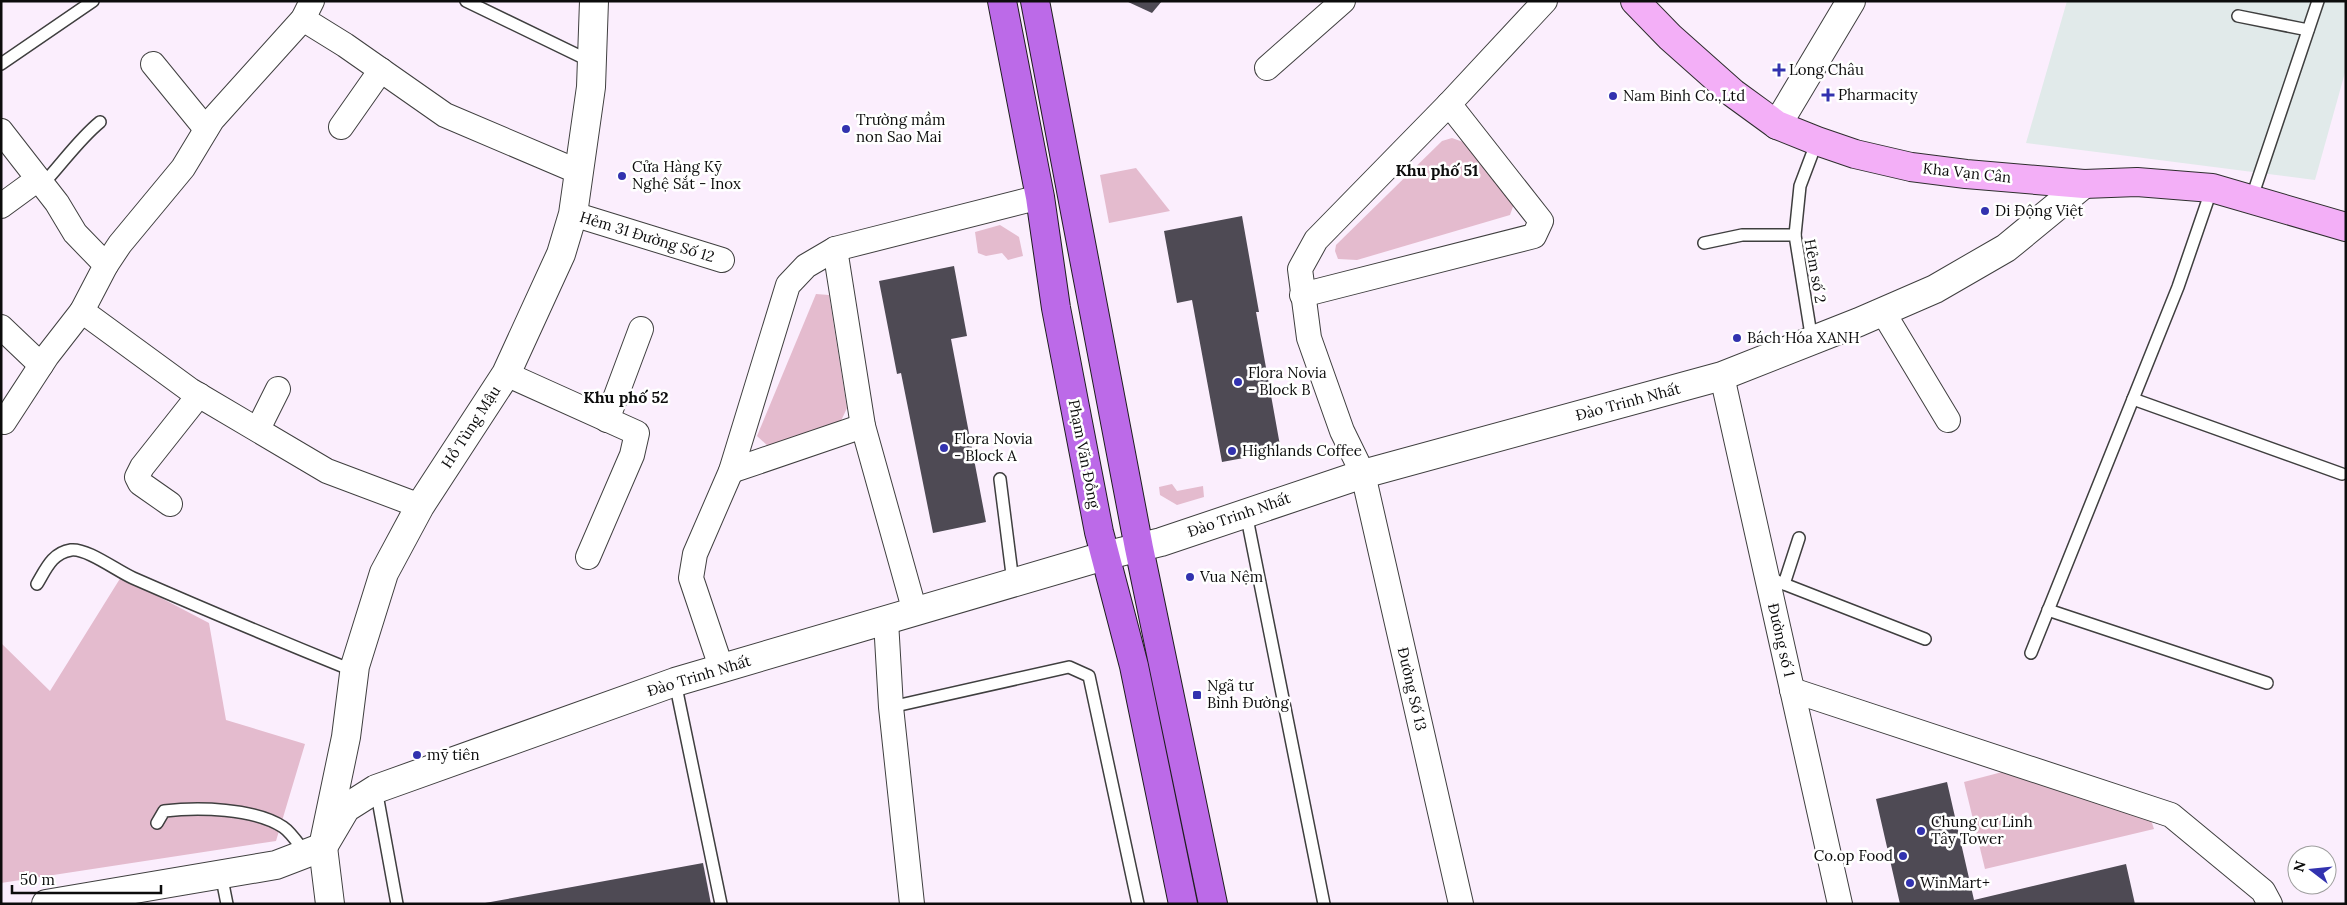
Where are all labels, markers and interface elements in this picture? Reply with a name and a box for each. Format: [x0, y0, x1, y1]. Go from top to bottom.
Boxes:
place label: Long Châu [1789, 60, 1864, 79]
marker: Long Châu [1773, 64, 1785, 76]
place label: Pharmacity [1838, 85, 1918, 104]
place label: Nam Binh Co.,Ltd [1623, 86, 1745, 105]
marker: Pharmacity [1822, 89, 1834, 101]
marker: Nam Binh Co.,Ltd [1607, 90, 1619, 102]
place label: Trường mầm non Sao Mai [856, 110, 946, 146]
marker: Trường mầm non Sao Mai [840, 123, 852, 135]
place label: Cửa Hàng Kỹ Nghệ Sắt - Inox [632, 157, 741, 193]
street label: Kha Vạn Cân [1922, 158, 2012, 187]
district label: Khu phố 51 [1395, 160, 1479, 180]
marker: Cửa Hàng Kỹ Nghệ Sắt - Inox [616, 170, 628, 182]
place label: Di Động Việt [1995, 201, 2084, 220]
marker: Di Động Việt [1979, 205, 1991, 217]
street label: Hẻm 31 Đường Số 12 [577, 207, 717, 266]
street label: Hẻm số 2 [1801, 237, 1830, 305]
place label: Bách Hóa XANH [1747, 328, 1860, 347]
marker: Bách Hóa XANH [1731, 332, 1743, 344]
place label: Flora Novia - Block B [1248, 363, 1327, 399]
marker: Flora Novia - Block B [1232, 376, 1244, 388]
street label: Đào Trinh Nhất [1573, 378, 1682, 425]
street label: Hồ Tùng Mậu [437, 382, 504, 472]
district label: Khu phố 52 [583, 387, 669, 407]
street label: Phạm Văn Đồng [1065, 398, 1105, 511]
place label: Flora Novia - Block A [954, 429, 1033, 465]
place label: Highlands Coffee [1242, 441, 1362, 460]
marker: Flora Novia - Block A [938, 442, 950, 454]
marker: Highlands Coffee [1226, 445, 1238, 457]
street label: Đào Trinh Nhất [1185, 488, 1293, 541]
place label: Vua Nệm [1199, 567, 1263, 586]
marker: Vua Nệm [1184, 571, 1196, 583]
street label: Đường số 1 [1764, 601, 1799, 679]
street label: Đường Số 13 [1394, 645, 1431, 733]
street label: Đào Trinh Nhất [645, 651, 753, 700]
place label: Ngã tư Bình Đường [1207, 676, 1289, 712]
marker: Ngã tư Bình Đường [1191, 689, 1203, 701]
place label: mỹ tiên [427, 745, 480, 764]
marker: mỹ tiên [411, 749, 423, 761]
place label: Chung cư Linh Tây Tower [1931, 812, 2033, 848]
marker: Chung cư Linh Tây Tower [1915, 825, 1927, 837]
north arrow [2287, 845, 2337, 895]
place label: Co.op Food [1814, 846, 1893, 865]
marker: Co.op Food [1897, 850, 1909, 862]
text: N [2289, 859, 2310, 874]
scale bar [12, 862, 161, 894]
text: 50 m [20, 870, 55, 889]
place label: WinMart+ [1920, 873, 1990, 892]
marker: WinMart+ [1904, 877, 1916, 889]

